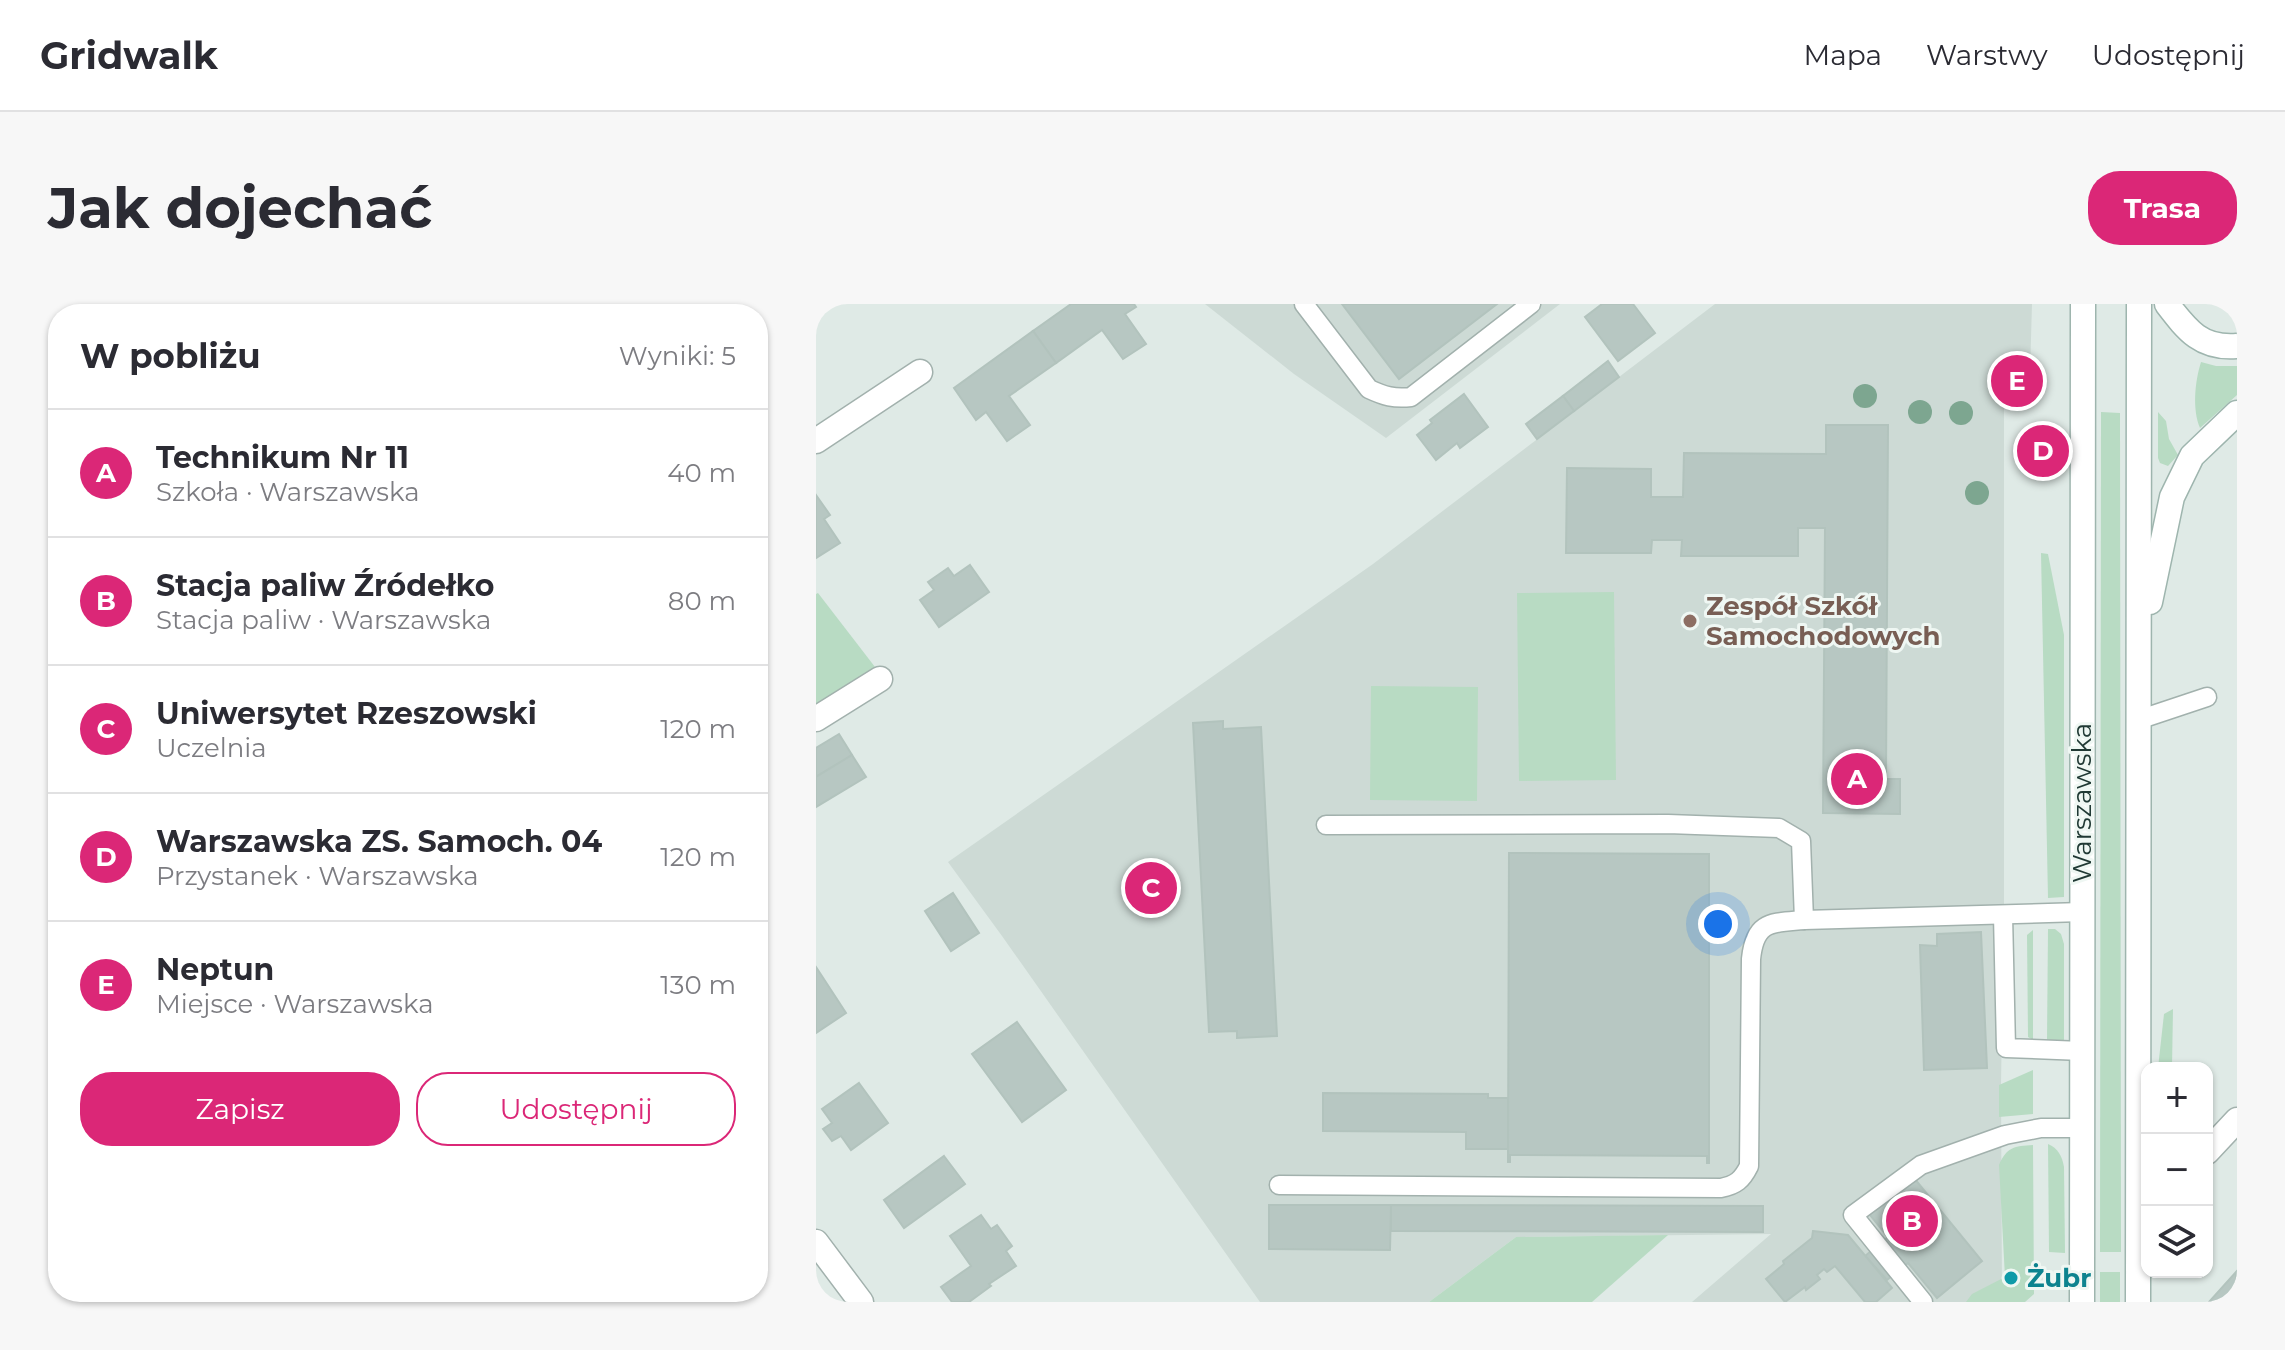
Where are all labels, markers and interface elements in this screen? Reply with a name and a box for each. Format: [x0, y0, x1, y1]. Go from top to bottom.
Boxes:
text: Gridwalk [40, 32, 218, 79]
text: Mapa [1803, 38, 1882, 72]
text: Warstwy [1926, 38, 2048, 72]
text: Udostępnij [2092, 38, 2245, 72]
button: Trasa [2088, 171, 2237, 245]
text: Jak dojechać [48, 174, 432, 242]
text: W pobliżu [80, 335, 261, 377]
text: Wyniki: 5 [619, 340, 736, 372]
pin: E [1991, 351, 2043, 411]
pin: D [2017, 421, 2069, 481]
text: Technikum Nr 11 [156, 439, 409, 476]
text: A [96, 457, 116, 489]
text: 40 m [667, 457, 736, 489]
text: Szkoła · Warszawska [156, 476, 420, 508]
text: Stacja paliw Źródełko [156, 567, 494, 604]
text: B [96, 585, 116, 617]
text: 80 m [668, 585, 736, 617]
place label: Zespół Szkół Samochodowych [1706, 590, 1940, 652]
text: Stacja paliw · Warszawska [156, 604, 491, 636]
marker: Zespół Szkół Samochodowych [1681, 612, 1699, 630]
text: Uniwersytet Rzeszowski [156, 695, 537, 732]
text: C [97, 713, 115, 745]
text: 120 m [660, 713, 736, 745]
street label: Warszawska [2066, 723, 2098, 883]
text: Uczelnia [156, 732, 267, 764]
pin: A [1831, 749, 1883, 809]
text: Warszawska ZS. Samoch. 04 [156, 823, 602, 860]
text: D [95, 841, 117, 873]
text: 120 m [660, 841, 736, 873]
pin: C [1125, 858, 1177, 918]
text: Przystanek · Warszawska [156, 860, 479, 892]
your location [1698, 904, 1738, 944]
text: Neptun [156, 951, 274, 988]
text: E [97, 969, 115, 1001]
text: 130 m [660, 969, 736, 1001]
text: Miejsce · Warszawska [156, 988, 434, 1020]
map controls [2141, 1062, 2213, 1278]
button: + [2141, 1062, 2213, 1134]
button: Zapisz [80, 1072, 400, 1146]
button: Udostępnij [416, 1072, 736, 1146]
button: − [2141, 1134, 2213, 1206]
pin: B [1886, 1191, 1938, 1251]
button: layers [2141, 1206, 2213, 1278]
place label: Żubr [2027, 1262, 2091, 1294]
marker: Żubr [2002, 1269, 2020, 1287]

